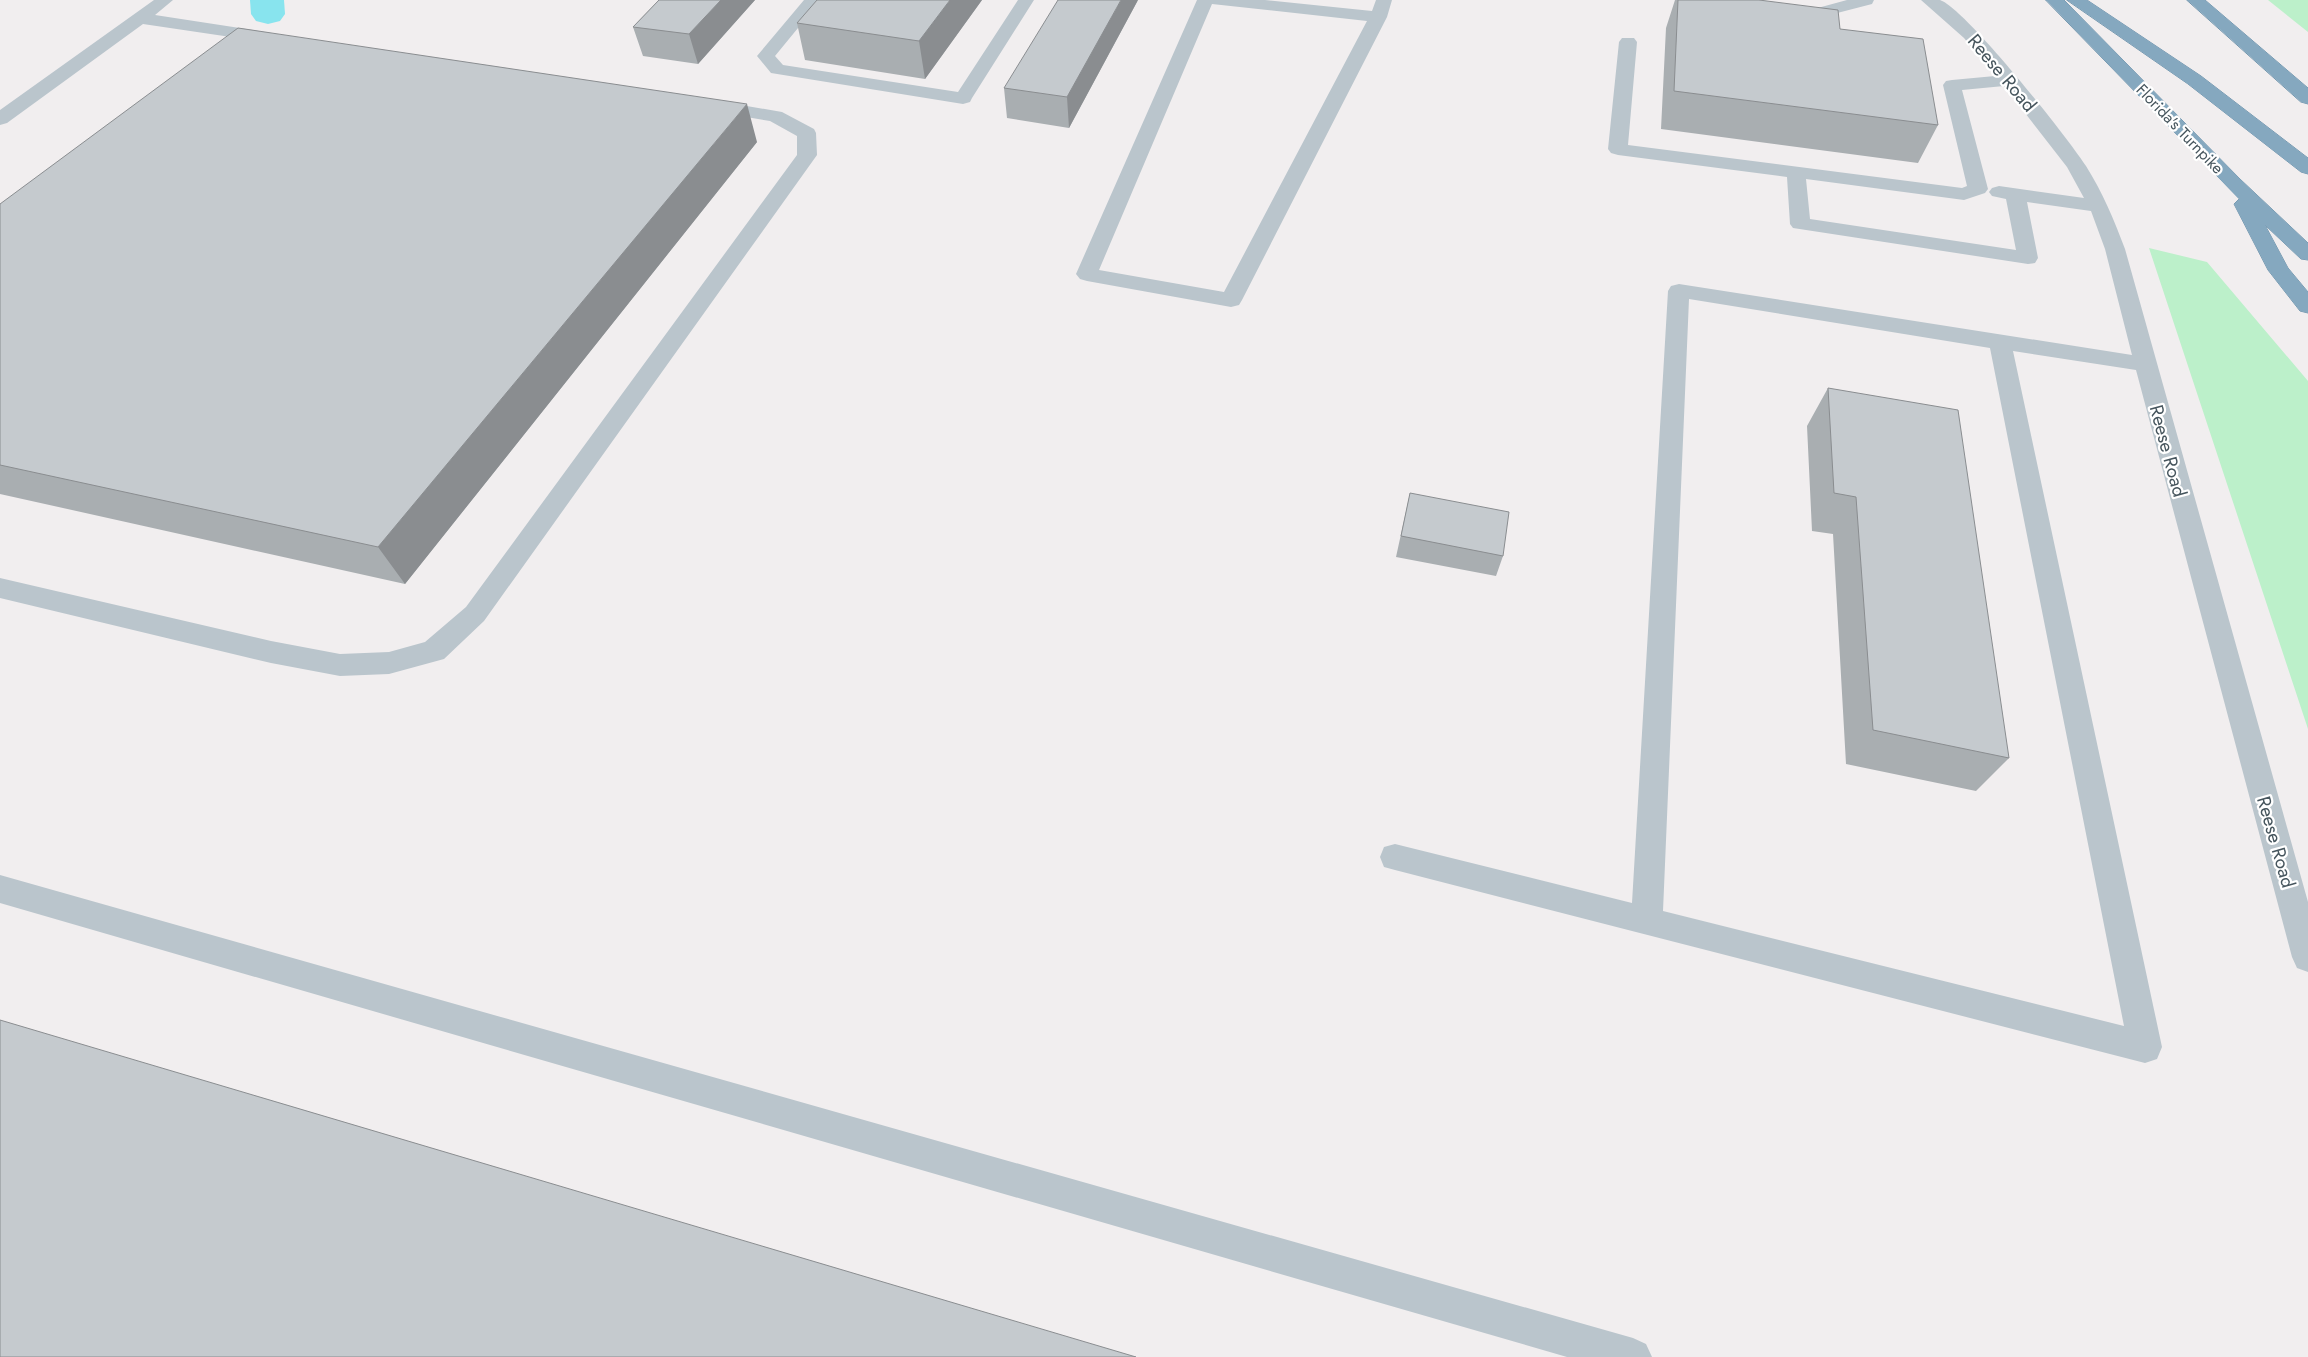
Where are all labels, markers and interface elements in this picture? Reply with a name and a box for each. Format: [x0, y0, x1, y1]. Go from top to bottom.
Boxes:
street label: Reese Road [1961, 28, 2043, 118]
street label: Florida's Turnpike [2131, 79, 2229, 179]
street label: Reese Road [2143, 402, 2193, 500]
street label: Reese Road [2250, 793, 2302, 891]

